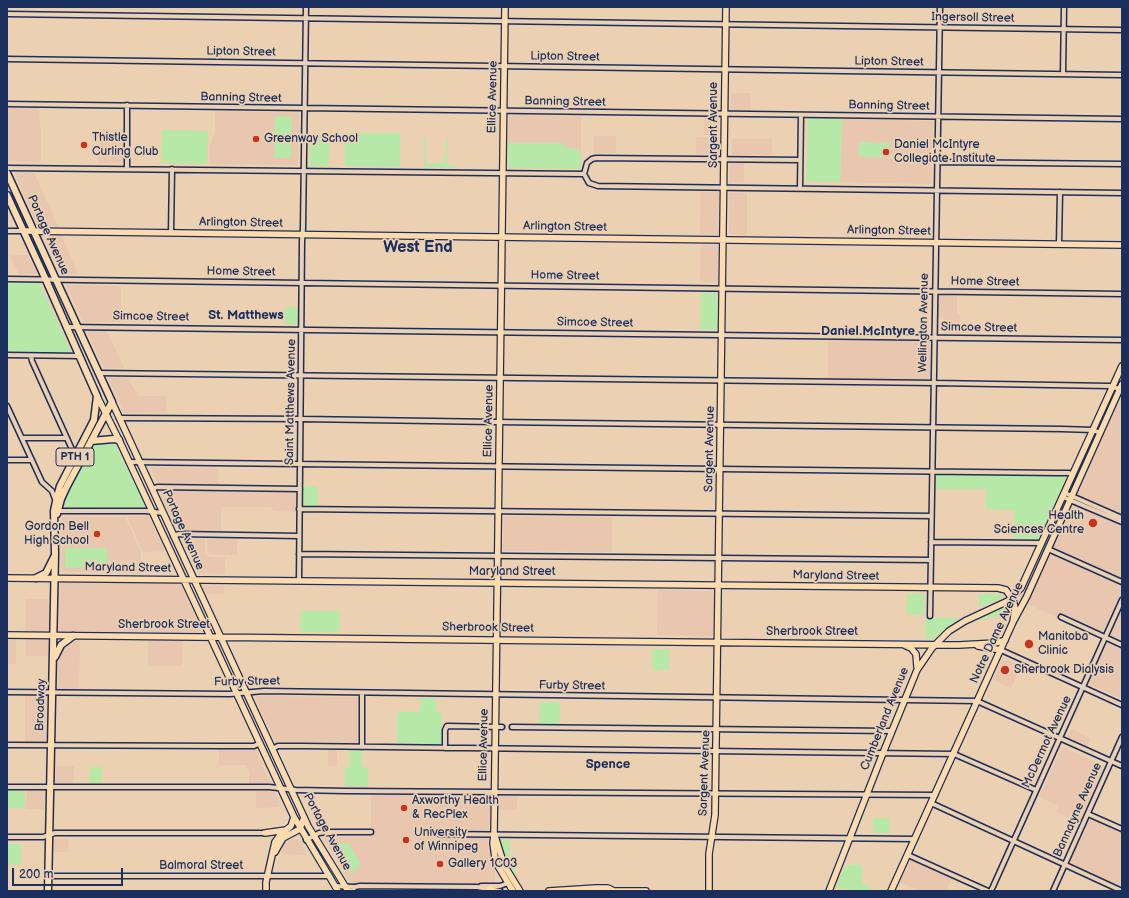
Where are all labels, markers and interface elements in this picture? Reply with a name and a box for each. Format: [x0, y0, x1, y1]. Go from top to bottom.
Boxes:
street label: Ingersoll Street [931, 10, 1015, 26]
street label: Lipton Street [206, 44, 276, 60]
street label: Lipton Street [530, 49, 600, 65]
street label: Lipton Street [854, 54, 924, 70]
street label: Ellice Avenue [485, 60, 501, 134]
street label: Sargent Avenue [707, 82, 721, 168]
street label: Banning Street [200, 90, 282, 106]
street label: Banning Street [524, 94, 606, 110]
street label: Banning Street [848, 98, 930, 114]
place label: Thistle Curling Club [92, 131, 159, 159]
place label: Greenway School [264, 132, 358, 146]
marker: Greenway School [251, 134, 261, 144]
place label: Daniel McIntyre Collegiate Institute [894, 138, 996, 166]
marker: Thistle Curling Club [79, 140, 89, 150]
marker: Daniel McIntyre Collegiate Institute [881, 147, 891, 157]
street label: Portage Avenue [24, 193, 72, 277]
street label: Arlington Street [199, 215, 283, 231]
street label: Arlington Street [523, 219, 607, 235]
street label: Arlington Street [847, 223, 931, 239]
district label: West End [383, 238, 453, 258]
street label: Home Street [206, 264, 276, 280]
street label: Home Street [530, 268, 600, 284]
street label: Wellington Avenue [916, 273, 932, 373]
street label: Home Street [950, 274, 1020, 290]
district label: St. Matthews [208, 308, 284, 324]
street label: Simcoe Street [113, 309, 189, 325]
street label: Simcoe Street [557, 315, 633, 331]
street label: Simcoe Street [941, 320, 1017, 336]
district label: Daniel McIntyre [821, 324, 915, 340]
street label: Saint Matthews Avenue [283, 339, 299, 465]
street label: Ellice Avenue [481, 384, 497, 458]
street label: Sargent Avenue [702, 406, 718, 492]
road number: PTH 1 [56, 448, 94, 466]
street label: Portage Avenue [159, 488, 207, 572]
place label: Health Sciences Centre [994, 509, 1084, 537]
marker: Health Sciences Centre [1087, 517, 1099, 529]
place label: Gordon Bell High School [24, 520, 89, 548]
marker: Gordon Bell High School [92, 529, 102, 539]
street label: Maryland Street [85, 560, 171, 576]
street label: Maryland Street [469, 565, 555, 579]
street label: Maryland Street [793, 568, 879, 584]
street label: Notre Dame Avenue [967, 580, 1027, 686]
street label: Sherbrook Street [118, 618, 210, 632]
street label: Sherbrook Street [442, 620, 534, 636]
street label: Sherbrook Street [766, 625, 858, 639]
place label: Manitoba Clinic [1038, 630, 1088, 658]
marker: Manitoba Clinic [1023, 638, 1035, 650]
place label: Sherbrook Dialysis [1014, 663, 1114, 677]
marker: Sherbrook Dialysis [999, 664, 1011, 676]
street label: Cumberland Avenue [858, 665, 912, 773]
street label: Furby Street [214, 674, 280, 690]
street label: Furby Street [539, 678, 605, 694]
street label: Broadway [33, 679, 49, 731]
street label: McDermot Avenue [1019, 693, 1075, 791]
street label: Ellice Avenue [476, 708, 492, 782]
street label: Sargent Avenue [696, 730, 714, 816]
district label: Spence [586, 757, 630, 773]
street label: Bannatyne Avenue [1051, 761, 1105, 859]
street label: Portage Avenue [300, 791, 354, 873]
place label: Axworthy Health & RecPlex [412, 794, 499, 822]
marker: Axworthy Health & RecPlex [399, 803, 409, 813]
place label: University of Winnipeg [414, 826, 478, 854]
marker: University of Winnipeg [401, 835, 411, 845]
place label: Gallery 1C03 [448, 857, 517, 871]
street label: Balmoral Street [159, 859, 243, 873]
marker: Gallery 1C03 [435, 859, 445, 869]
scale bar [14, 860, 125, 886]
text: 200 m [19, 867, 53, 882]

